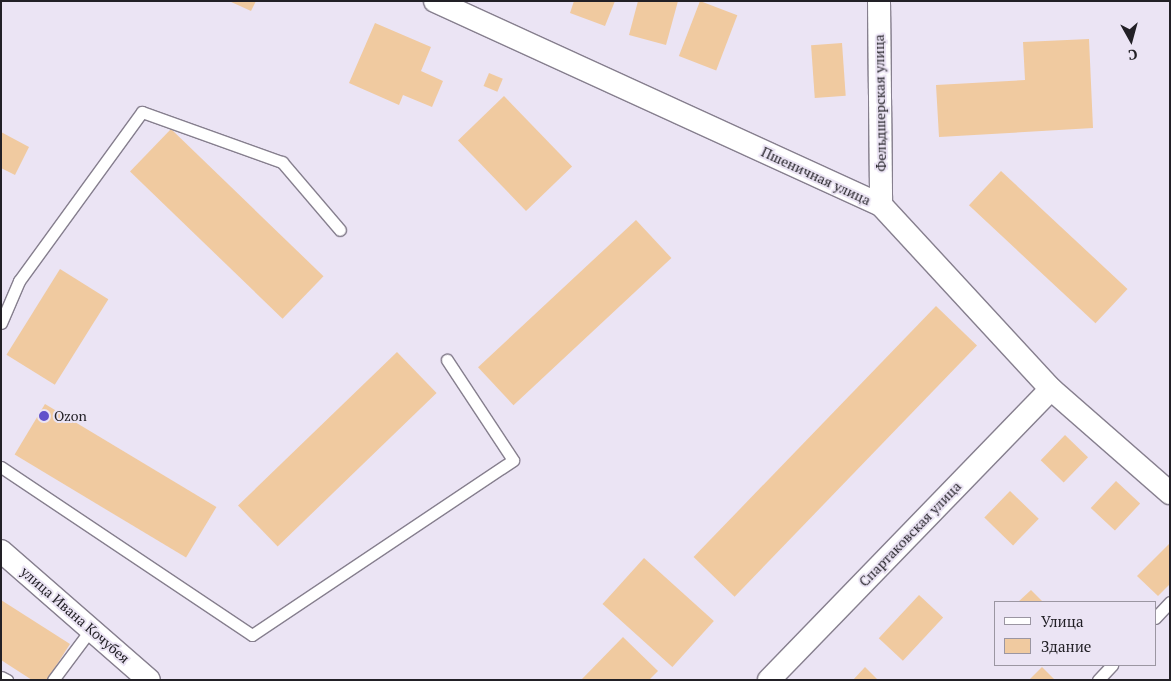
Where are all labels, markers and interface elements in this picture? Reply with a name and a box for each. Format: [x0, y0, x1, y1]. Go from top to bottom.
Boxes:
north arrow [1106, 15, 1156, 65]
street label: Фельдшерская улица [870, 34, 890, 172]
text: С [1127, 45, 1139, 65]
street label: Пшеничная улица [759, 143, 873, 209]
place label: Ozon [54, 408, 87, 424]
marker: Ozon [38, 410, 50, 422]
street label: Спартаковская улица [856, 478, 964, 590]
street label: улица Ивана Кочубея [17, 563, 133, 667]
legend [994, 601, 1156, 666]
text: Улица [1041, 611, 1084, 631]
text: Здание [1041, 636, 1091, 656]

